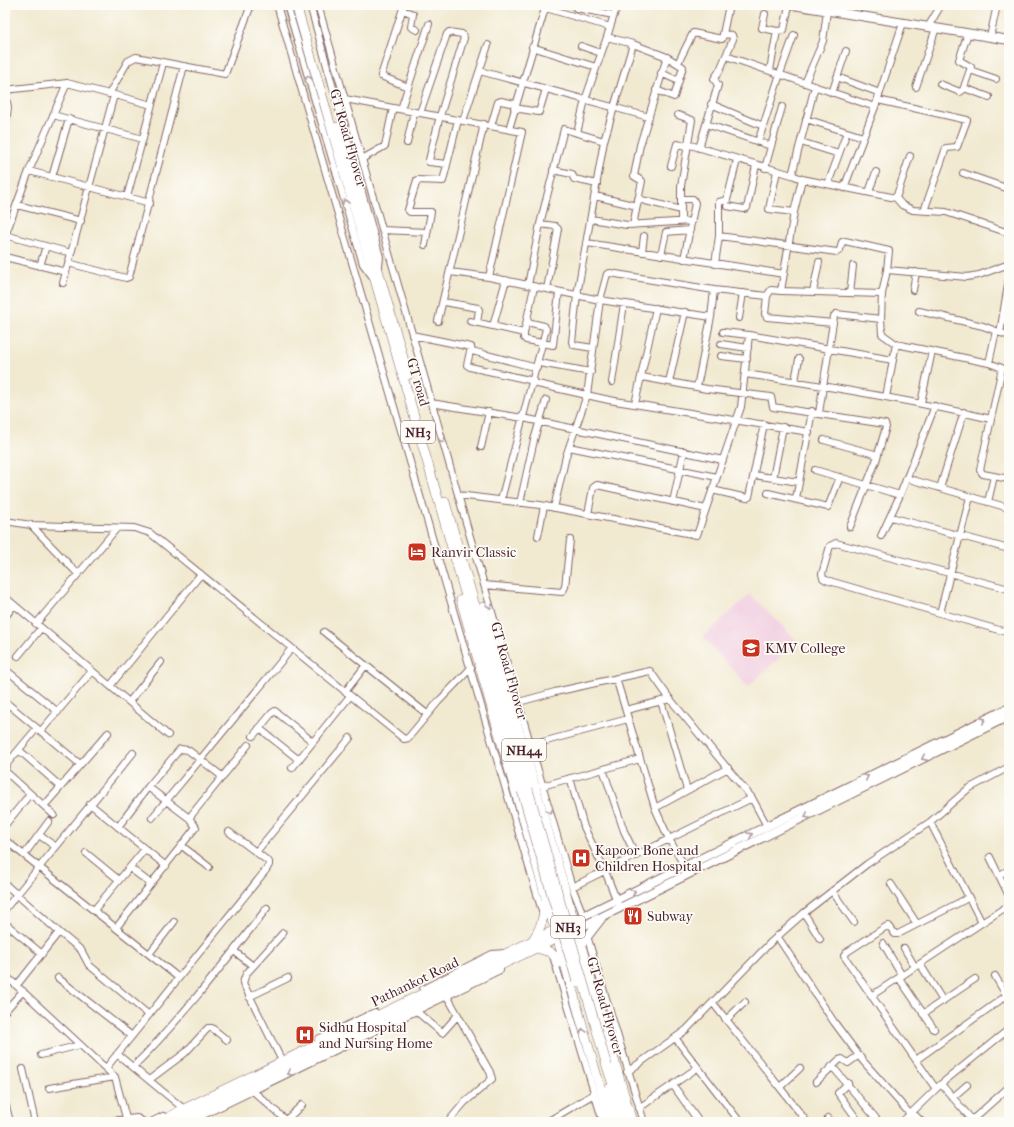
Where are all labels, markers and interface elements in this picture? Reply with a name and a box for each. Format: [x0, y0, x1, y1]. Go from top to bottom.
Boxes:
one-way arrow [304, 74, 313, 81]
street label: GT Road Flyover [326, 87, 370, 189]
one-way arrow [341, 199, 350, 206]
street label: GT road [403, 356, 433, 408]
road number: NH3 [401, 421, 435, 443]
one-way arrow [437, 437, 446, 444]
hotel icon: Ranvir Classic [406, 541, 428, 563]
place label: Ranvir Classic [431, 544, 516, 561]
one-way arrow [485, 602, 494, 609]
street label: GT Road Flyover [487, 620, 531, 722]
school or university icon: KMV College [740, 637, 762, 659]
place label: KMV College [765, 640, 846, 657]
one-way arrow [979, 717, 986, 725]
road number: NH44 [502, 739, 546, 761]
one-way arrow [920, 753, 928, 761]
one-way arrow [862, 775, 870, 782]
one-way arrow [545, 807, 554, 814]
one-way arrow [804, 811, 812, 819]
one-way arrow [745, 832, 753, 840]
place label: Kapoor Bone and Children Hospital [595, 842, 702, 875]
hospital icon: Kapoor Bone and Children Hospital [570, 847, 592, 869]
one-way arrow [629, 889, 636, 897]
restaurant icon: Subway [622, 905, 644, 927]
place label: Subway [647, 908, 694, 925]
road number: NH3 [551, 916, 585, 938]
street label: Pathankot Road [368, 953, 462, 1011]
street label: GT Road Flyover [583, 955, 627, 1057]
place label: Sidhu Hospital and Nursing Home [319, 1019, 433, 1052]
hospital icon: Sidhu Hospital and Nursing Home [294, 1024, 316, 1046]
one-way arrow [579, 1028, 588, 1035]
one-way arrow [287, 1068, 294, 1076]

